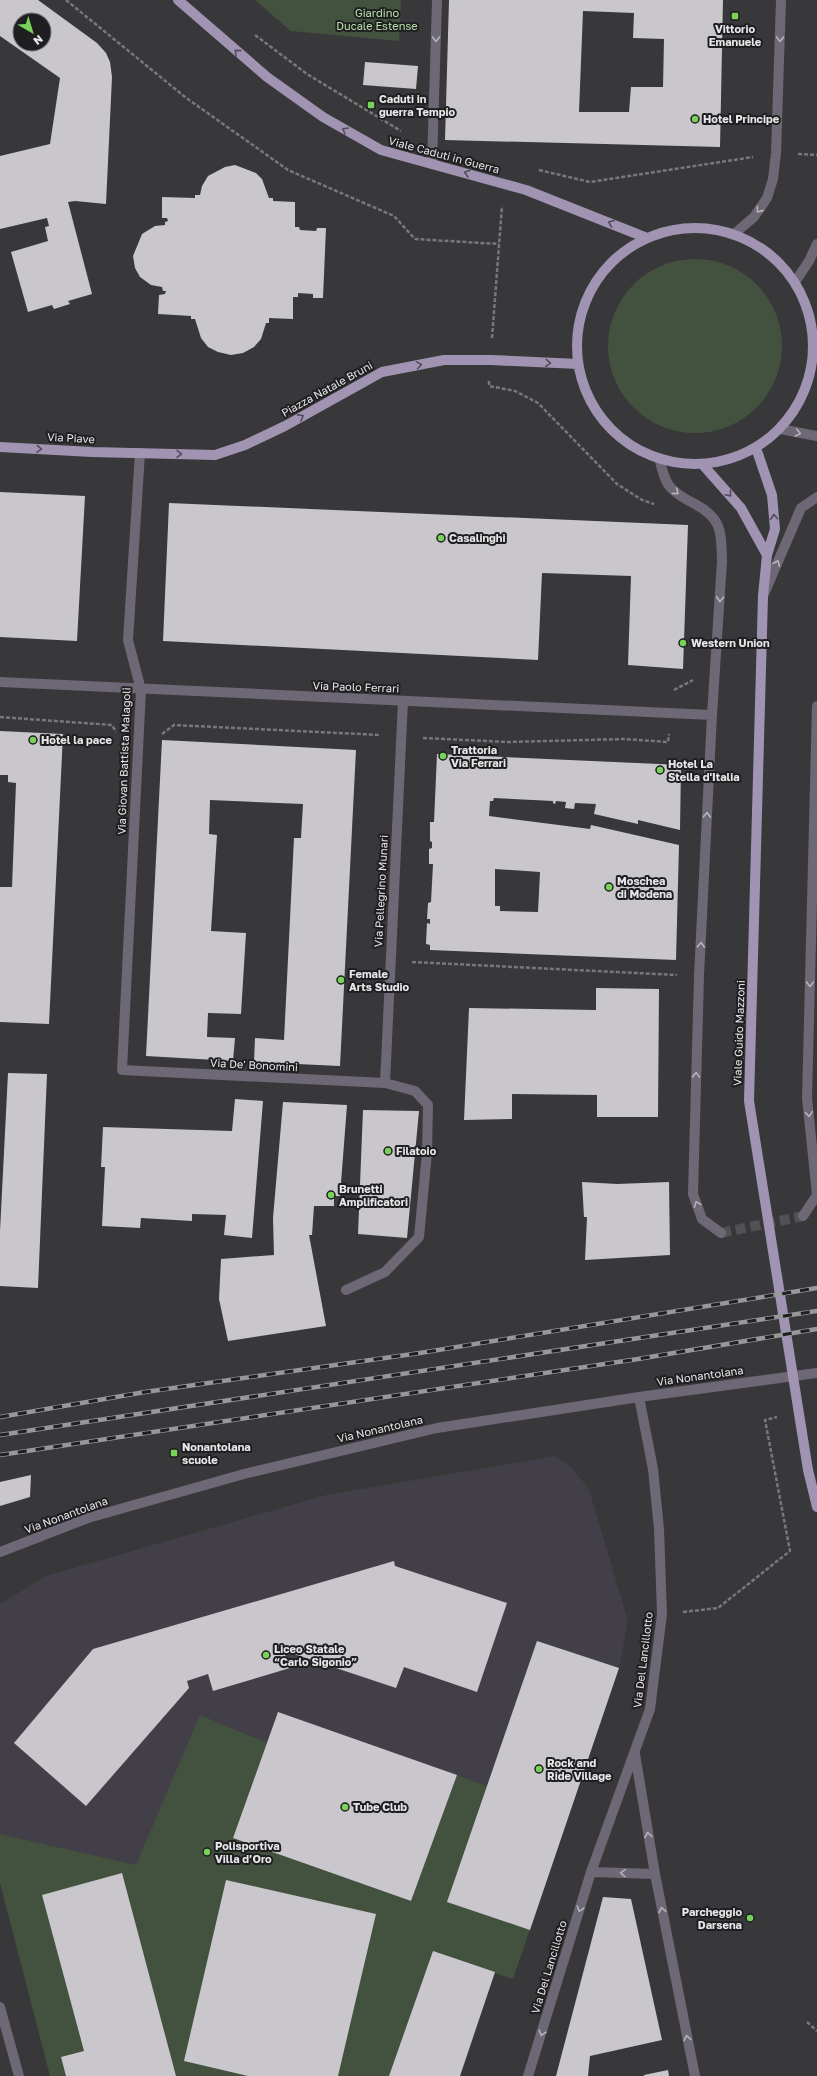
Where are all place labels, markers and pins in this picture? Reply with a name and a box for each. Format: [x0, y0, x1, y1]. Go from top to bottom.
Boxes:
marker: Vittorio Emanuele [730, 11, 740, 21]
place label: Vittorio Emanuele [709, 22, 762, 48]
place label: Caduti in guerra Tempio [379, 92, 456, 118]
marker: Caduti in guerra Tempio [366, 100, 376, 110]
place label: Hotel Principe [703, 112, 780, 125]
marker: Hotel Principe [690, 114, 700, 124]
place label: Casalinghi [449, 531, 506, 544]
marker: Casalinghi [436, 533, 446, 543]
place label: Western Union [691, 636, 770, 649]
marker: Western Union [678, 638, 688, 648]
place label: Hotel la pace [41, 733, 113, 746]
marker: Hotel la pace [28, 735, 38, 745]
place label: Trattoria Via Ferrari [451, 743, 506, 769]
marker: Trattoria Via Ferrari [438, 751, 448, 761]
place label: Hotel La Stella d'Italia [668, 757, 740, 783]
marker: Hotel La Stella d'Italia [655, 765, 665, 775]
place label: Moschea di Modena [617, 874, 672, 900]
marker: Moschea di Modena [604, 882, 614, 892]
place label: Female Arts Studio [349, 967, 410, 993]
marker: Female Arts Studio [336, 975, 346, 985]
place label: Filatoio [396, 1144, 437, 1157]
marker: Filatoio [383, 1146, 393, 1156]
place label: Brunetti Amplificatori [339, 1182, 408, 1208]
marker: Brunetti Amplificatori [326, 1190, 336, 1200]
place label: Nonantolana scuole [182, 1440, 251, 1466]
marker: Nonantolana scuole [169, 1448, 179, 1458]
place label: Liceo Statale “Carlo Sigonio” [274, 1642, 357, 1668]
marker: Liceo Statale “Carlo Sigonio” [261, 1650, 271, 1660]
place label: Rock and Ride Village [547, 1756, 612, 1782]
marker: Rock and Ride Village [534, 1764, 544, 1774]
place label: Tube Club [353, 1800, 407, 1813]
marker: Tube Club [340, 1802, 350, 1812]
place label: Polisportiva Villa d’Oro [215, 1839, 280, 1865]
marker: Polisportiva Villa d’Oro [202, 1847, 212, 1857]
place label: Parcheggio Darsena [682, 1905, 742, 1931]
marker: Parcheggio Darsena [745, 1913, 755, 1923]

